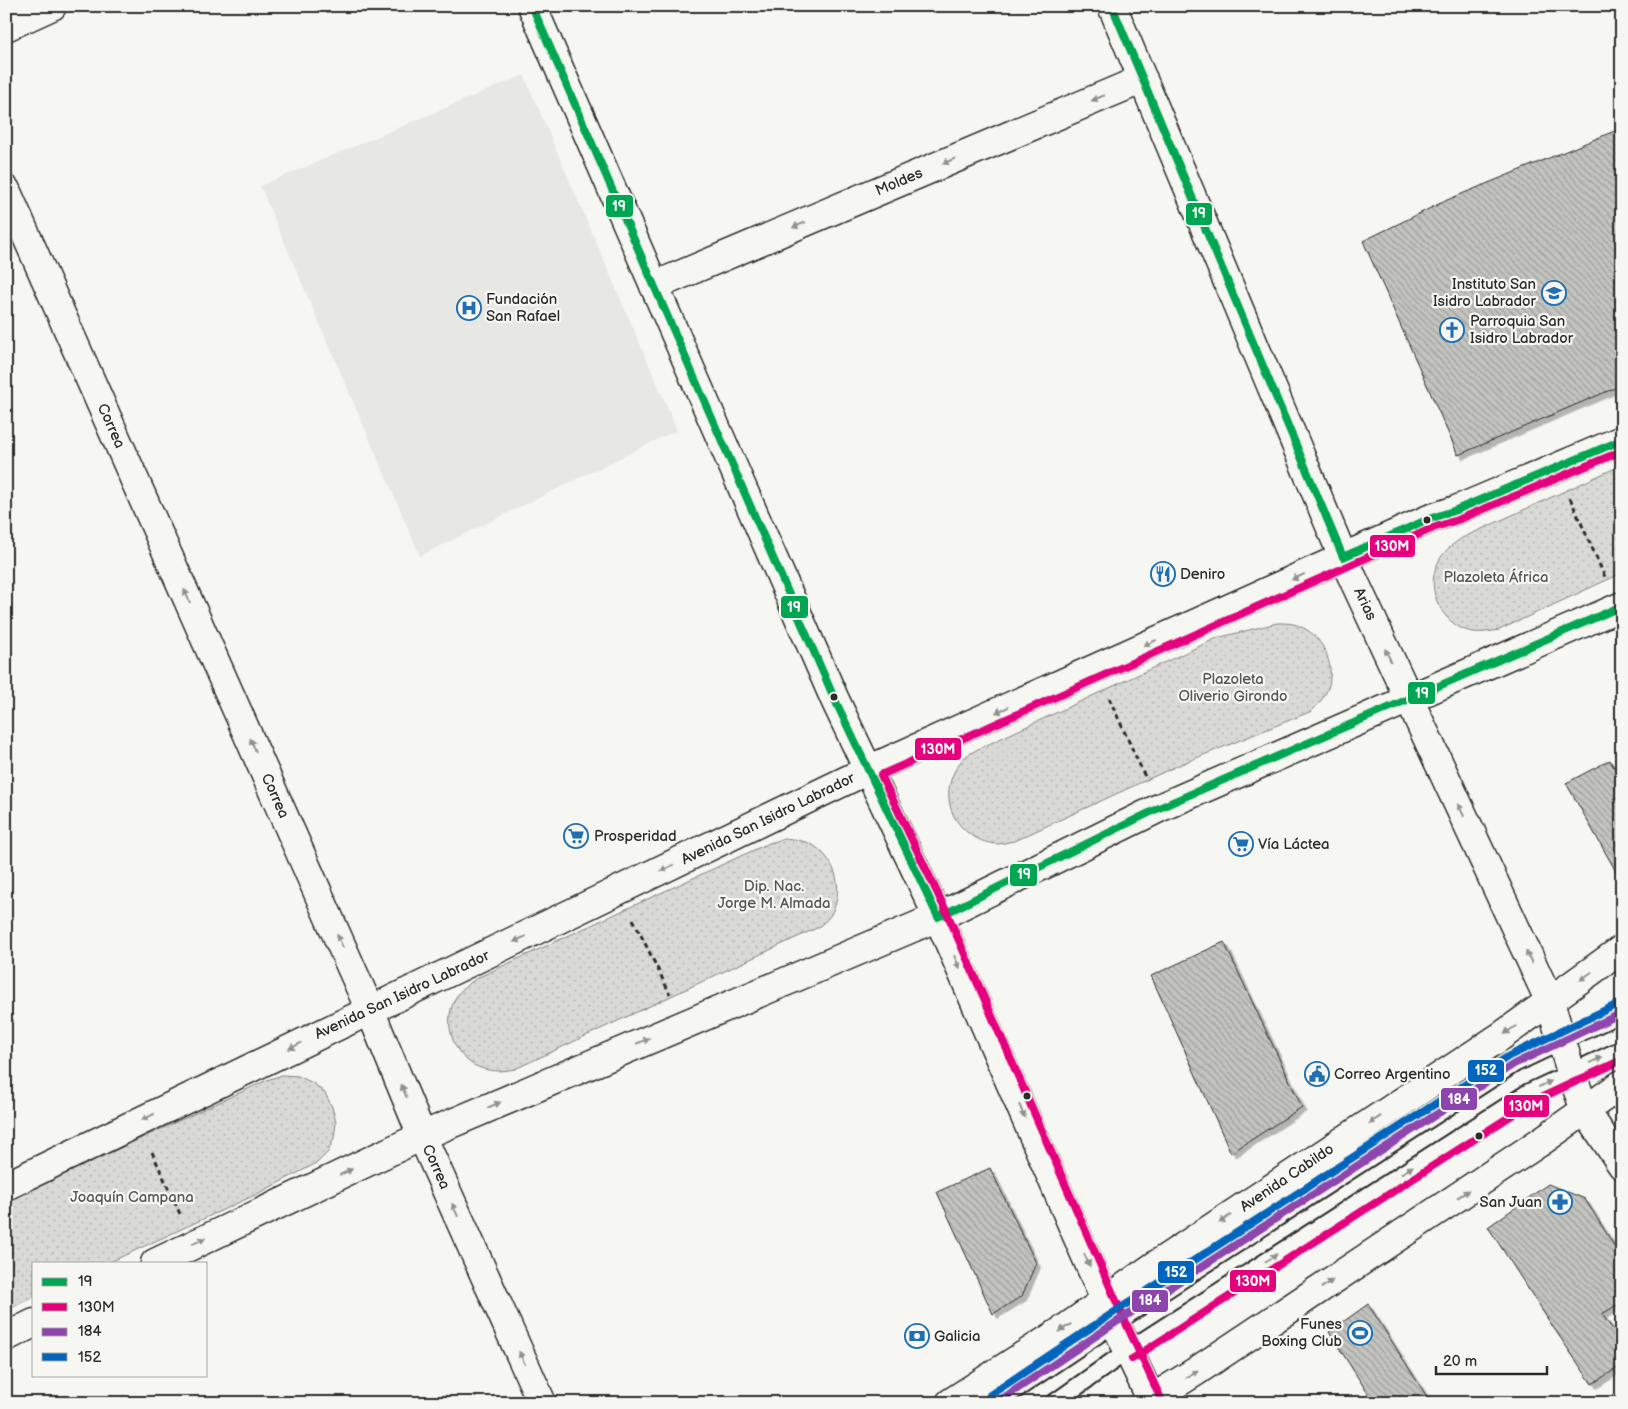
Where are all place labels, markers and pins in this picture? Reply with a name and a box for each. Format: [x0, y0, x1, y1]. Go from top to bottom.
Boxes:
place label: Instituto San Isidro Labrador [1433, 275, 1537, 311]
school or university icon: Instituto San Isidro Labrador [1541, 280, 1567, 306]
place label: Fundación San Rafael [486, 290, 560, 326]
hospital icon: Fundación San Rafael [456, 295, 482, 321]
place label: Parroquia San Isidro Labrador [1470, 312, 1574, 348]
church icon: Parroquia San Isidro Labrador [1439, 317, 1465, 343]
unlabelled marker [1422, 515, 1432, 525]
restaurant icon: Deniro [1150, 561, 1176, 587]
place label: Deniro [1180, 565, 1225, 584]
unlabelled marker [829, 692, 839, 702]
supermarket icon: Prosperidad [563, 823, 589, 849]
place label: Prosperidad [594, 827, 677, 846]
supermarket icon: Vía Láctea [1228, 831, 1254, 857]
place label: Vía Láctea [1258, 835, 1330, 854]
public building icon: Correo Argentino [1304, 1061, 1330, 1087]
place label: Correo Argentino [1334, 1065, 1451, 1084]
unlabelled marker [1022, 1091, 1032, 1101]
unlabelled marker [1474, 1131, 1484, 1141]
pharmacy icon: San Juan [1547, 1189, 1573, 1215]
place label: San Juan [1480, 1193, 1542, 1212]
place label: Funes Boxing Club [1261, 1315, 1343, 1351]
sports icon: Funes Boxing Club [1347, 1320, 1373, 1346]
bank icon: Galicia [904, 1323, 930, 1349]
place label: Galicia [934, 1327, 981, 1346]

